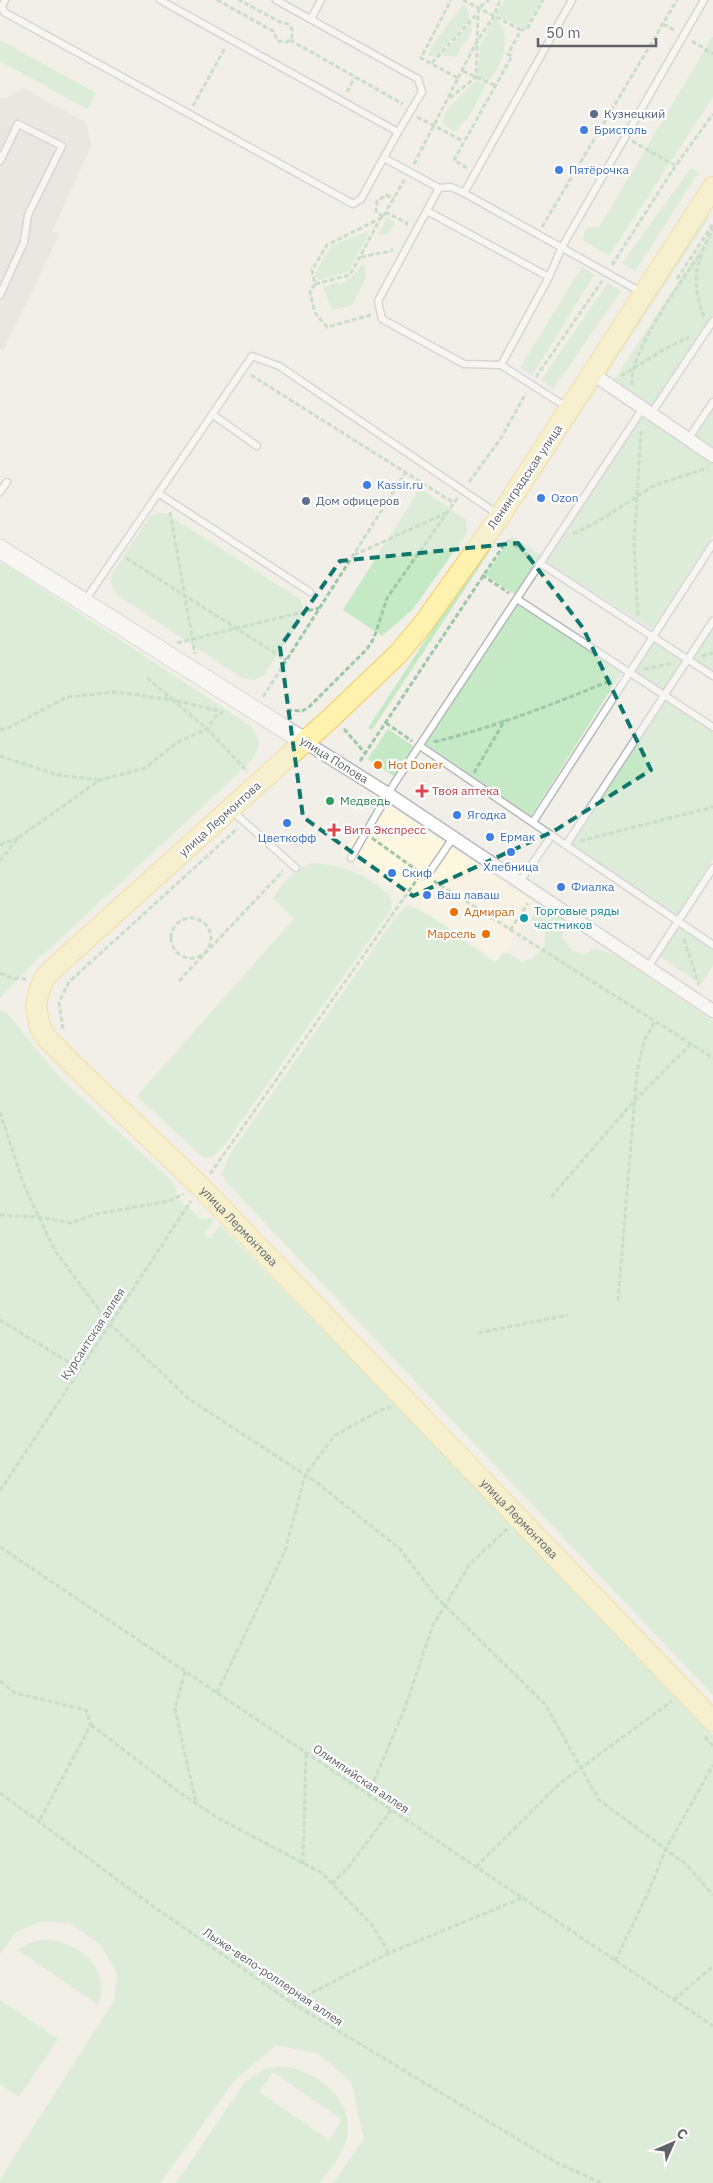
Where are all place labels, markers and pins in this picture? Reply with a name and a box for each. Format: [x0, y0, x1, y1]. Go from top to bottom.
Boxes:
place label: Кузнецкий [604, 106, 665, 121]
marker: Кузнецкий [588, 108, 600, 120]
place label: Бристоль [594, 122, 647, 137]
marker: Бристоль [578, 124, 590, 136]
place label: Пятёрочка [569, 162, 629, 177]
marker: Пятёрочка [553, 164, 565, 176]
place label: Kassir.ru [377, 477, 423, 492]
marker: Kassir.ru [361, 479, 373, 491]
place label: Ozon [551, 490, 578, 505]
marker: Ozon [535, 492, 547, 504]
place label: Дом офицеров [316, 493, 400, 508]
marker: Дом офицеров [300, 495, 312, 507]
place label: Hot Doner [388, 757, 443, 772]
marker: Hot Doner [372, 759, 384, 771]
place label: Твоя аптека [432, 783, 500, 798]
marker: Твоя аптека [416, 785, 428, 797]
place label: Медведь [340, 793, 390, 808]
marker: Медведь [324, 795, 336, 807]
place label: Ягодка [467, 807, 507, 822]
marker: Ягодка [451, 809, 463, 821]
marker: Цветкофф [281, 817, 293, 829]
place label: Вита Экспресс [344, 822, 426, 837]
marker: Вита Экспресс [328, 824, 340, 836]
place label: Ермак [500, 829, 536, 844]
place label: Цветкофф [258, 830, 316, 845]
marker: Ермак [484, 831, 496, 843]
marker: Хлебница [505, 846, 517, 858]
place label: Хлебница [483, 859, 539, 874]
place label: Скиф [402, 865, 432, 880]
marker: Скиф [386, 867, 398, 879]
place label: Фиалка [571, 879, 615, 894]
marker: Фиалка [555, 881, 567, 893]
place label: Ваш лаваш [437, 887, 499, 902]
marker: Ваш лаваш [421, 889, 433, 901]
place label: Торговые ряды частников [534, 903, 620, 932]
place label: Адмирал [464, 904, 515, 919]
marker: Адмирал [448, 906, 460, 918]
marker: Торговые ряды частников [518, 912, 530, 924]
place label: Марсель [427, 926, 476, 941]
marker: Марсель [480, 928, 492, 940]

